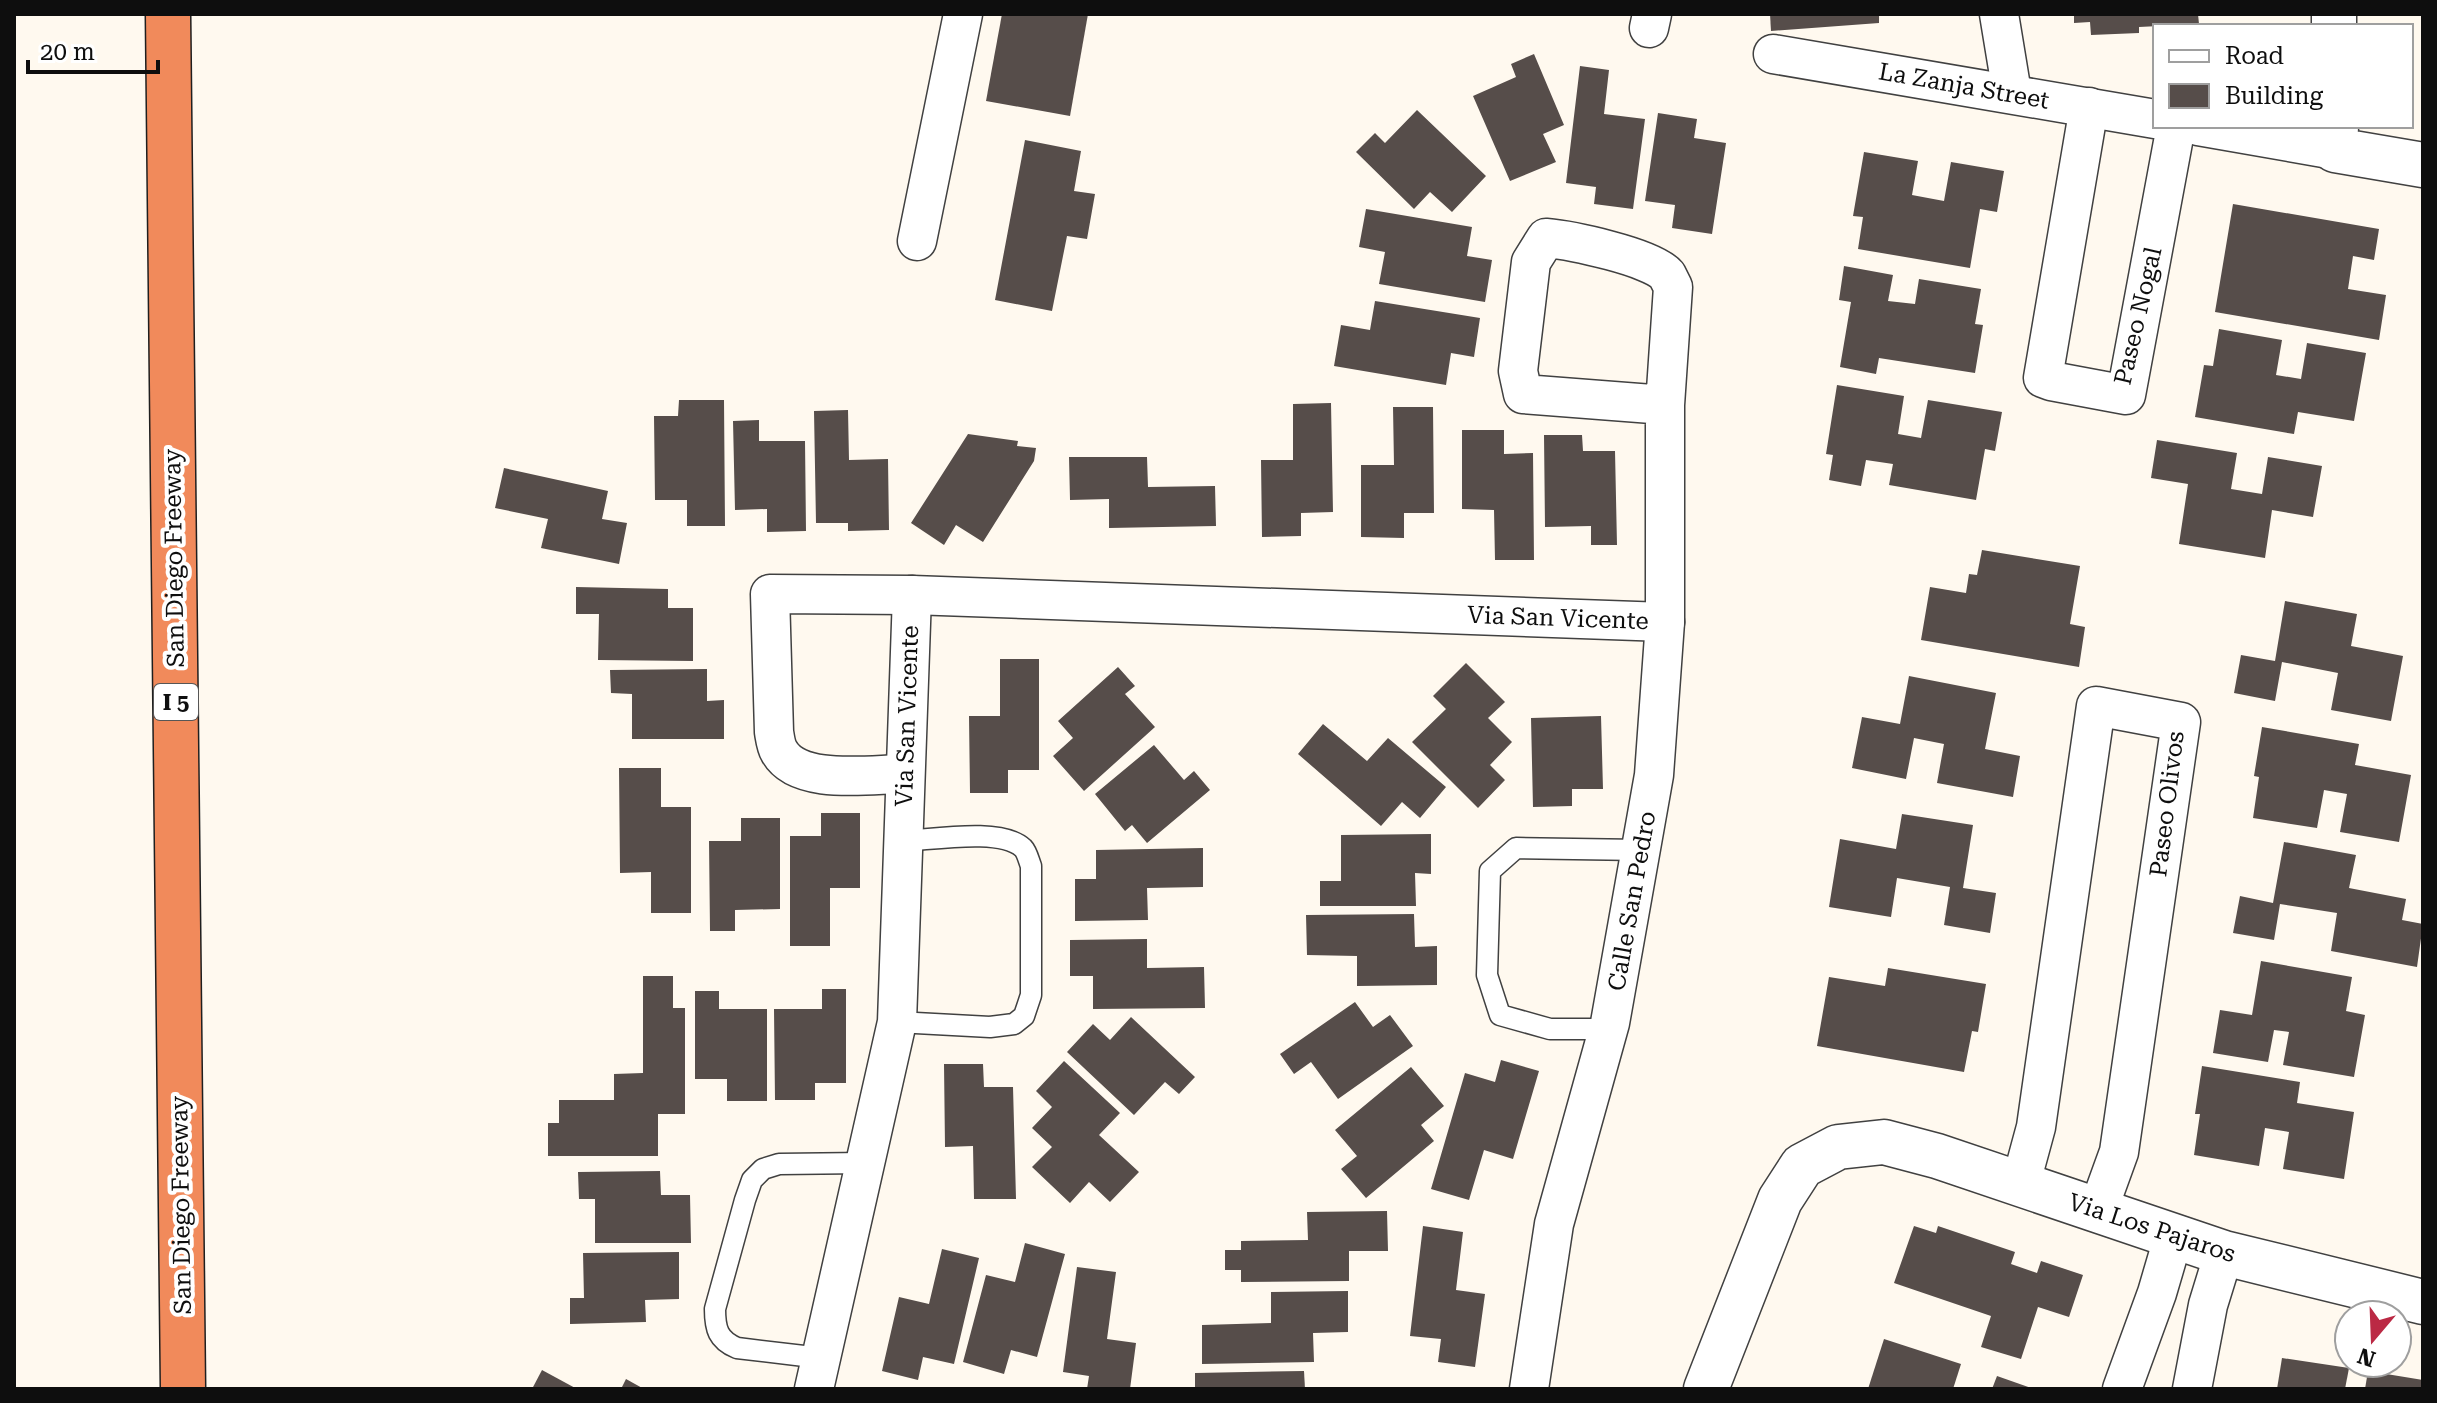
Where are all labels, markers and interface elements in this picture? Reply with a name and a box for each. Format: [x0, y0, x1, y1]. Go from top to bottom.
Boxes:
scale bar [28, 24, 158, 74]
legend [2153, 24, 2413, 128]
text: 20 m [40, 38, 95, 66]
text: Road [2225, 42, 2284, 70]
street label: La Zanja Street [1876, 57, 2052, 115]
text: Building [2225, 82, 2323, 110]
street label: Paseo Nogal [2109, 244, 2167, 388]
street label: San Diego Freeway [158, 448, 190, 668]
street label: Via San Vicente [1467, 601, 1649, 635]
street label: Via San Vicente [890, 625, 924, 807]
road number: I 5 [154, 684, 198, 720]
street label: Paseo Olivos [2144, 729, 2190, 879]
street label: Calle San Pedro [1602, 809, 1662, 993]
street label: San Diego Freeway [165, 1095, 197, 1315]
street label: Via Los Pajaros [2065, 1188, 2239, 1268]
north arrow [2333, 1299, 2413, 1379]
text: N [2355, 1343, 2379, 1372]

